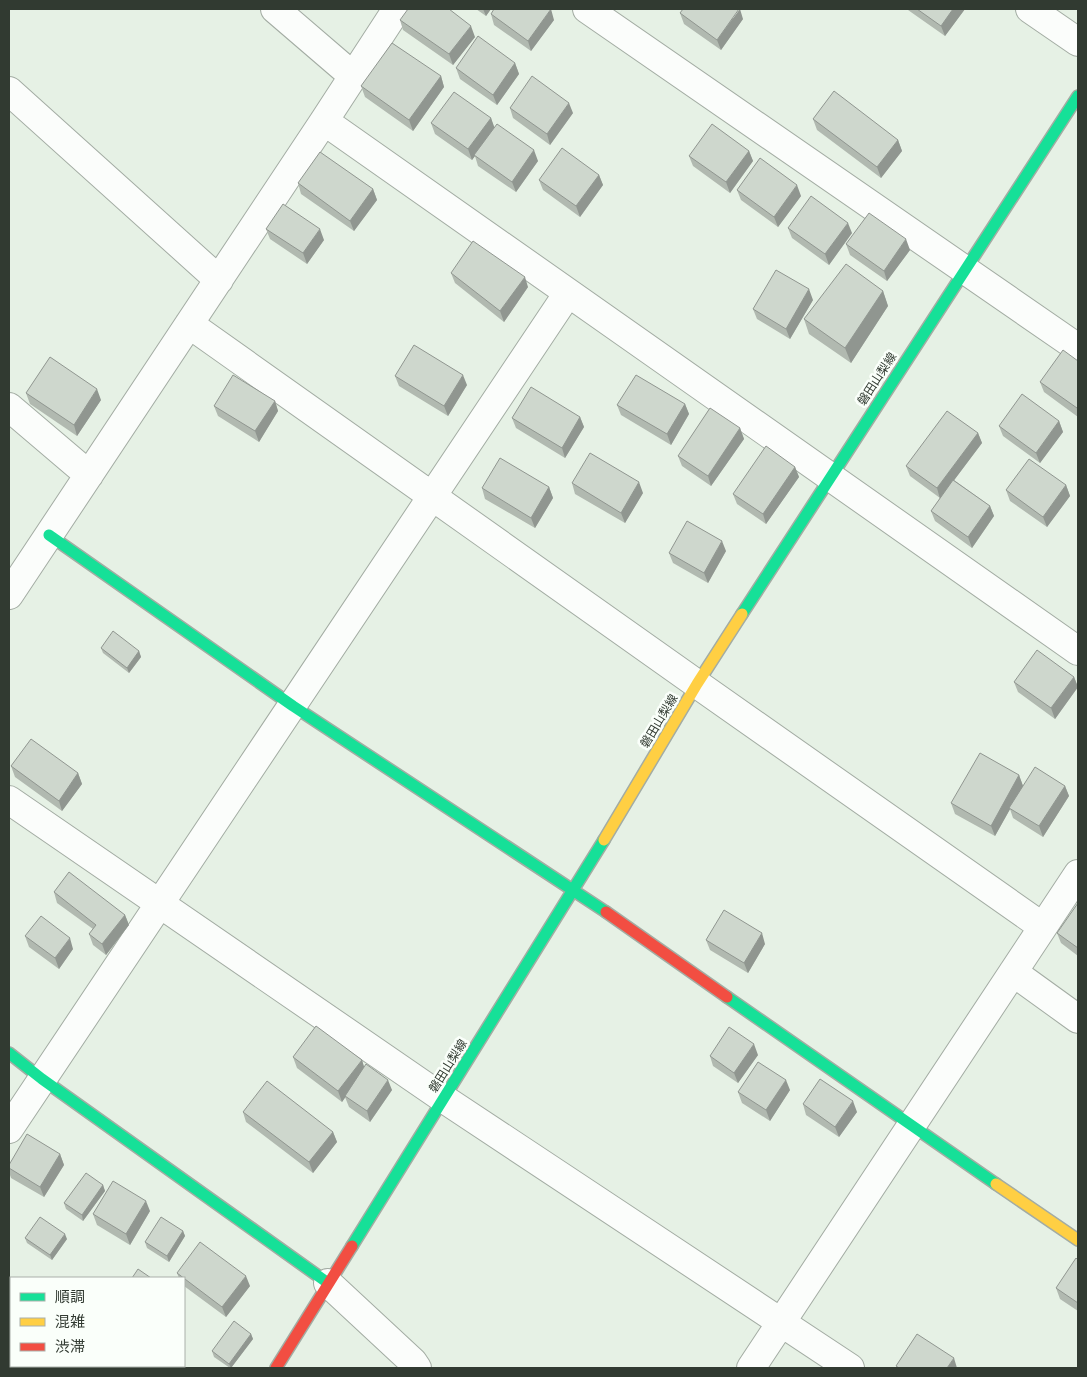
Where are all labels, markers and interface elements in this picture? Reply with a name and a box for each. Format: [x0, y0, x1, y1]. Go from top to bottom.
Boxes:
street label: 磐田山梨線 [855, 350, 899, 408]
street label: 磐田山梨線 [638, 692, 680, 750]
street label: 磐田山梨線 [426, 1037, 470, 1095]
legend [10, 1277, 185, 1367]
text: 順調 [55, 1288, 85, 1306]
text: 混雑 [55, 1313, 85, 1331]
text: 渋滞 [55, 1338, 85, 1356]

